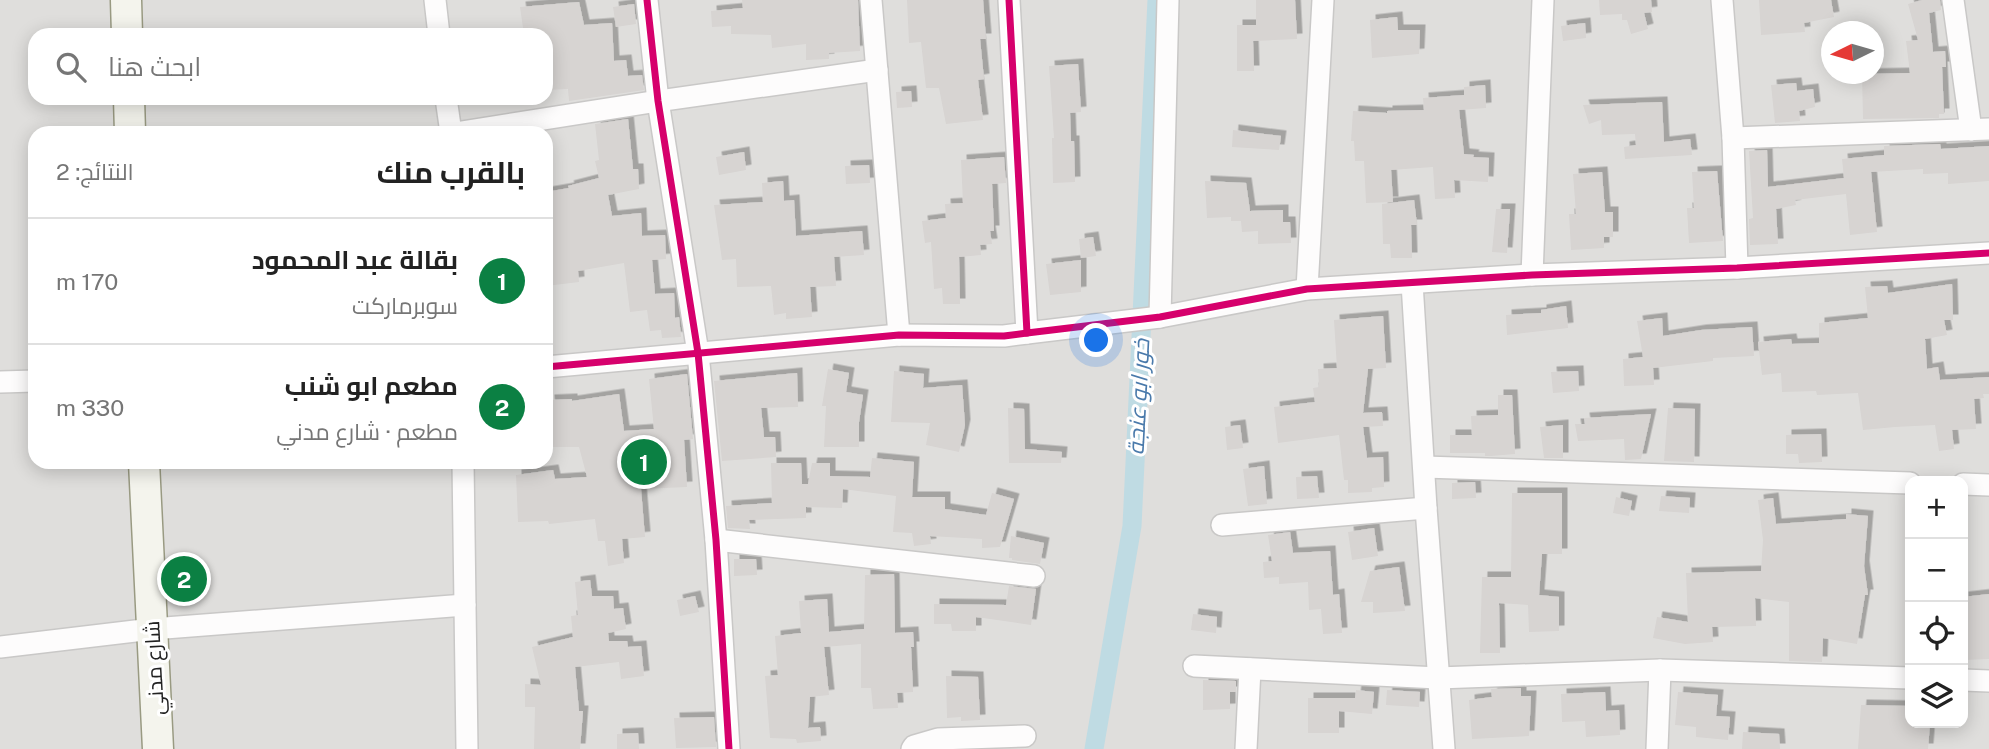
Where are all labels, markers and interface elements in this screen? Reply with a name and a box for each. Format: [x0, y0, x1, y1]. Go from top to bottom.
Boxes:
north arrow [1821, 21, 1884, 84]
search box [28, 28, 553, 105]
icon: search [52, 48, 90, 86]
text: ابحث هنا [108, 51, 201, 82]
text: بالقرب منك [377, 154, 525, 190]
text: النتائج: 2 [56, 158, 134, 185]
text: بقالة عبد المحمود [252, 244, 458, 275]
text: 170 m [56, 268, 118, 295]
text: 1 [497, 268, 507, 295]
text: سوبرماركت [352, 292, 458, 319]
your location [1079, 323, 1113, 357]
water label: خور ابو عنجة [1121, 337, 1156, 456]
text: مطعم ابو شنب [285, 370, 458, 401]
text: 330 m [56, 394, 124, 421]
text: 2 [495, 394, 509, 421]
text: مطعم · شارع مدني [276, 418, 458, 445]
pin: 1 [621, 436, 667, 488]
map controls [1905, 476, 1968, 728]
button: + [1905, 476, 1968, 539]
button: − [1905, 539, 1968, 602]
pin: 2 [161, 553, 207, 605]
button: locate [1905, 602, 1968, 665]
street label: شارع مدني [139, 620, 173, 716]
button: layers [1905, 665, 1968, 728]

